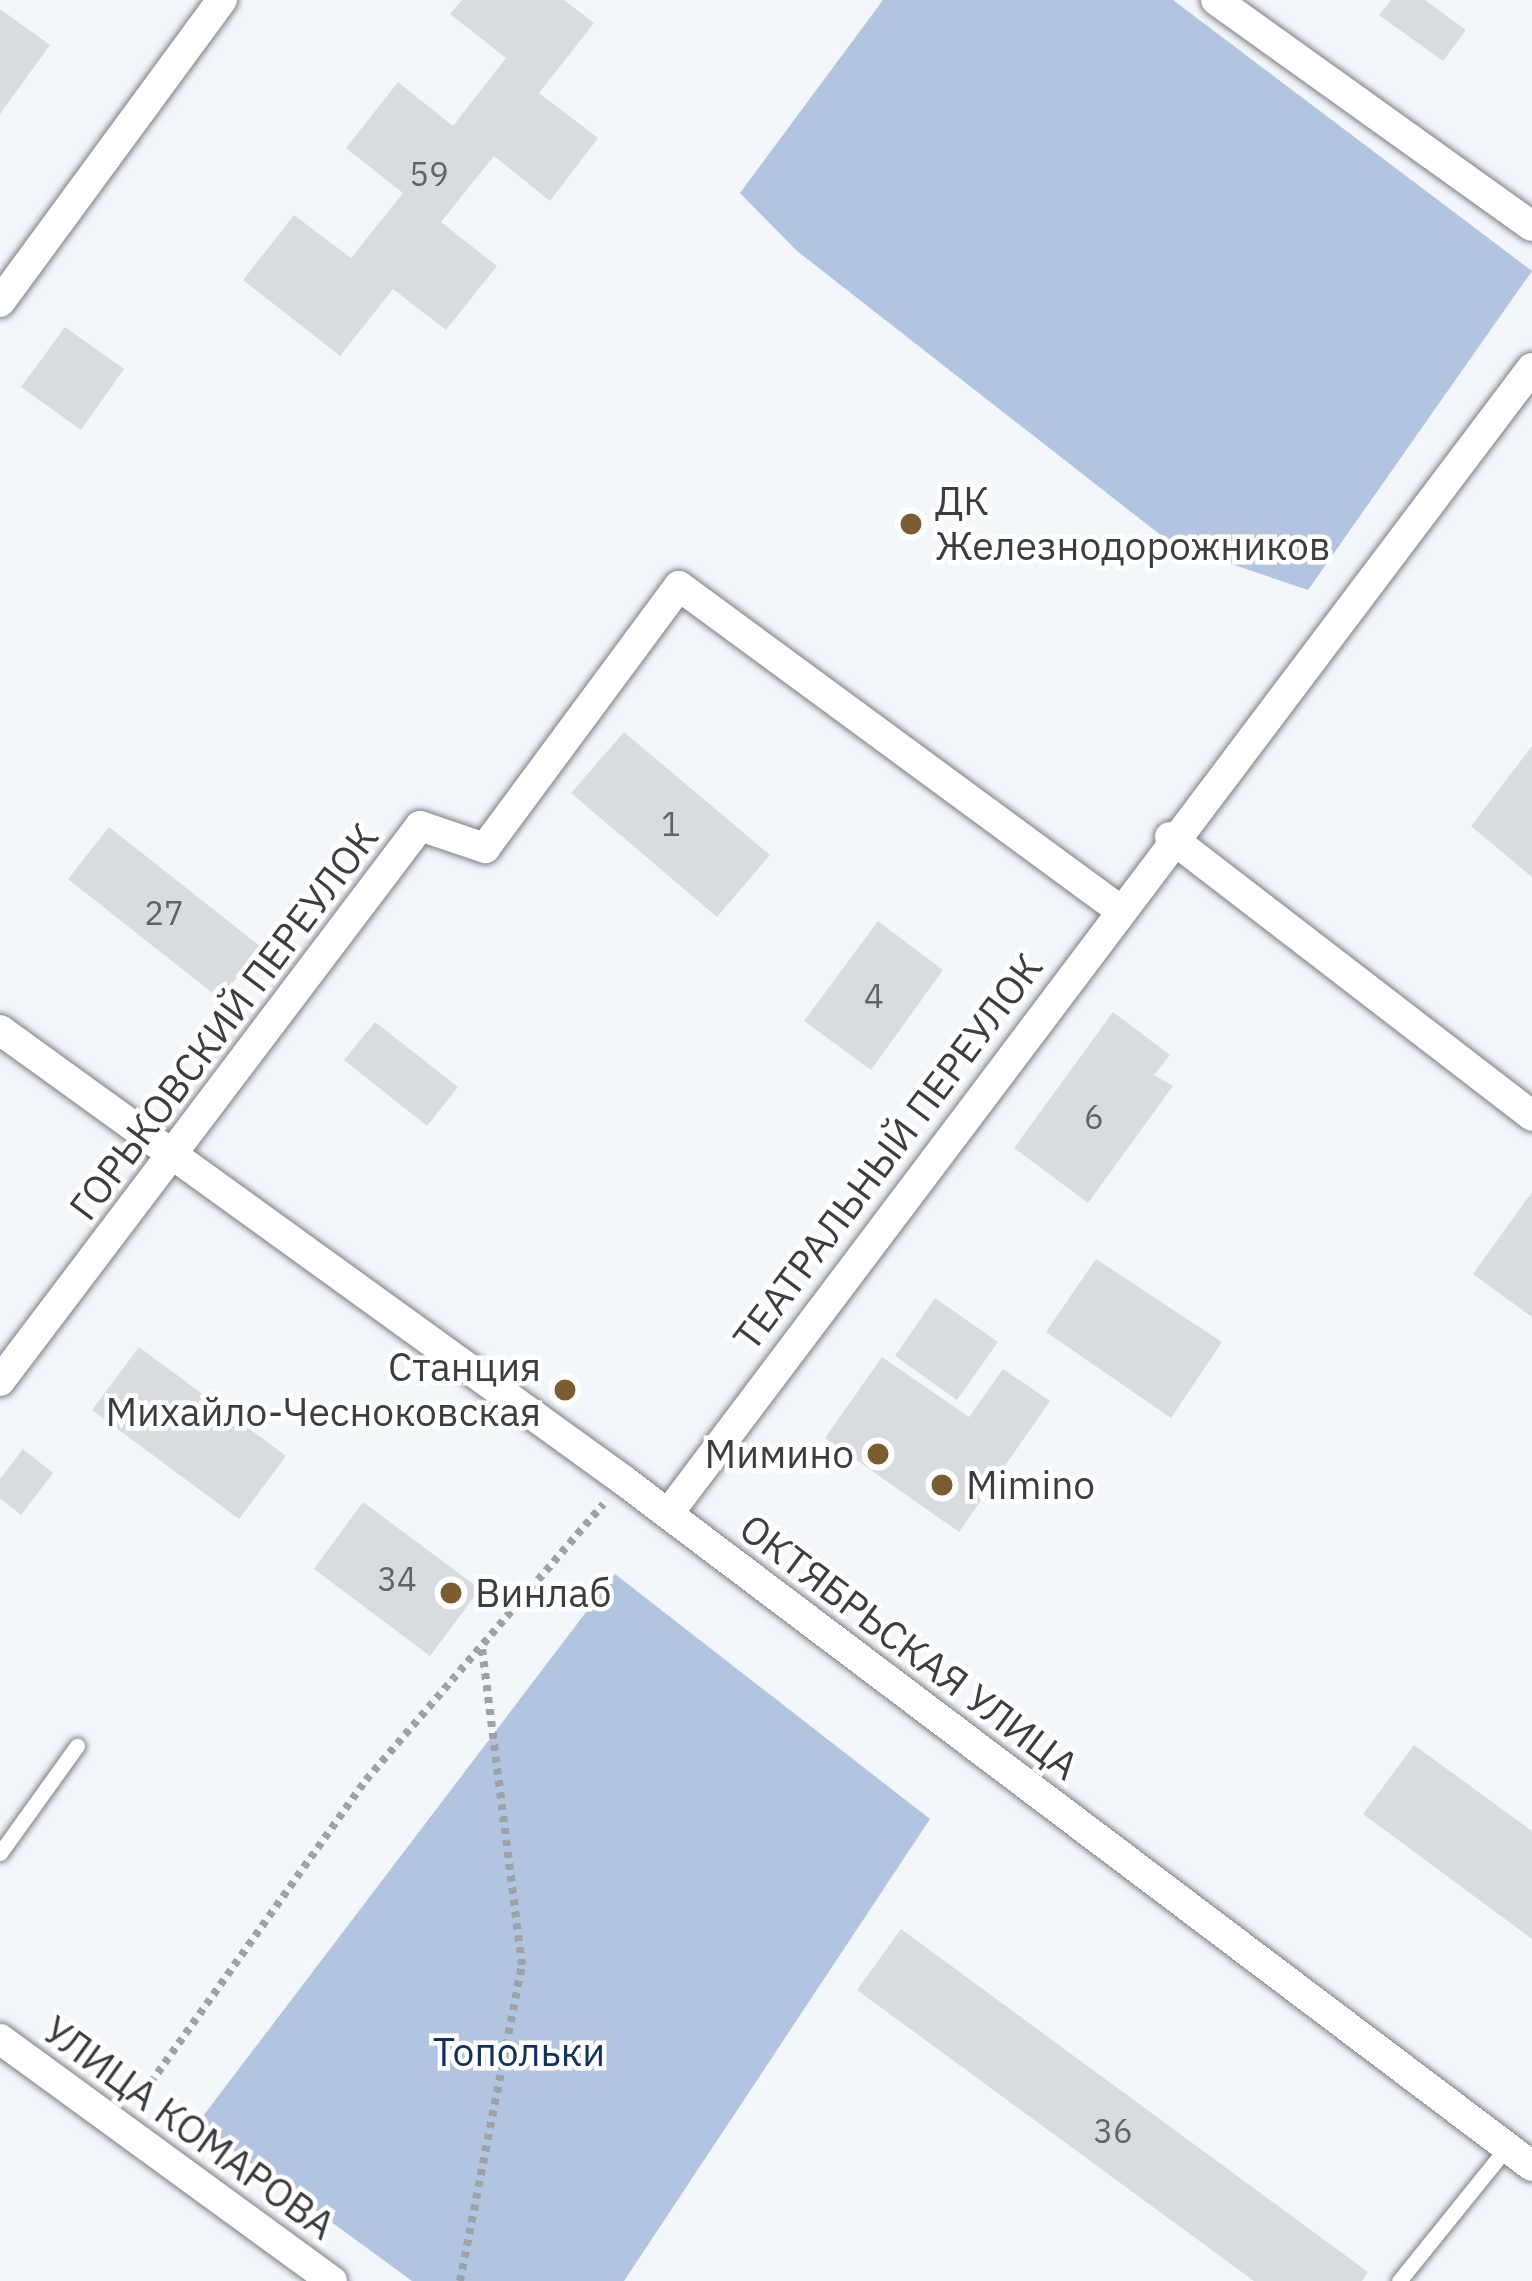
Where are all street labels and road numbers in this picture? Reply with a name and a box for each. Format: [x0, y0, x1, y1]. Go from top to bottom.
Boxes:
street label: ГОРЬКОВСКИЙ ПЕРЕУЛОК [60, 815, 388, 1229]
street label: ТЕАТРАЛЬНЫЙ ПЕРЕУЛОК [724, 945, 1052, 1359]
street label: ОКТЯБРЬСКАЯ УЛИЦА [730, 1504, 1088, 1790]
street label: УЛИЦА КОМАРОВА [34, 2007, 344, 2249]

